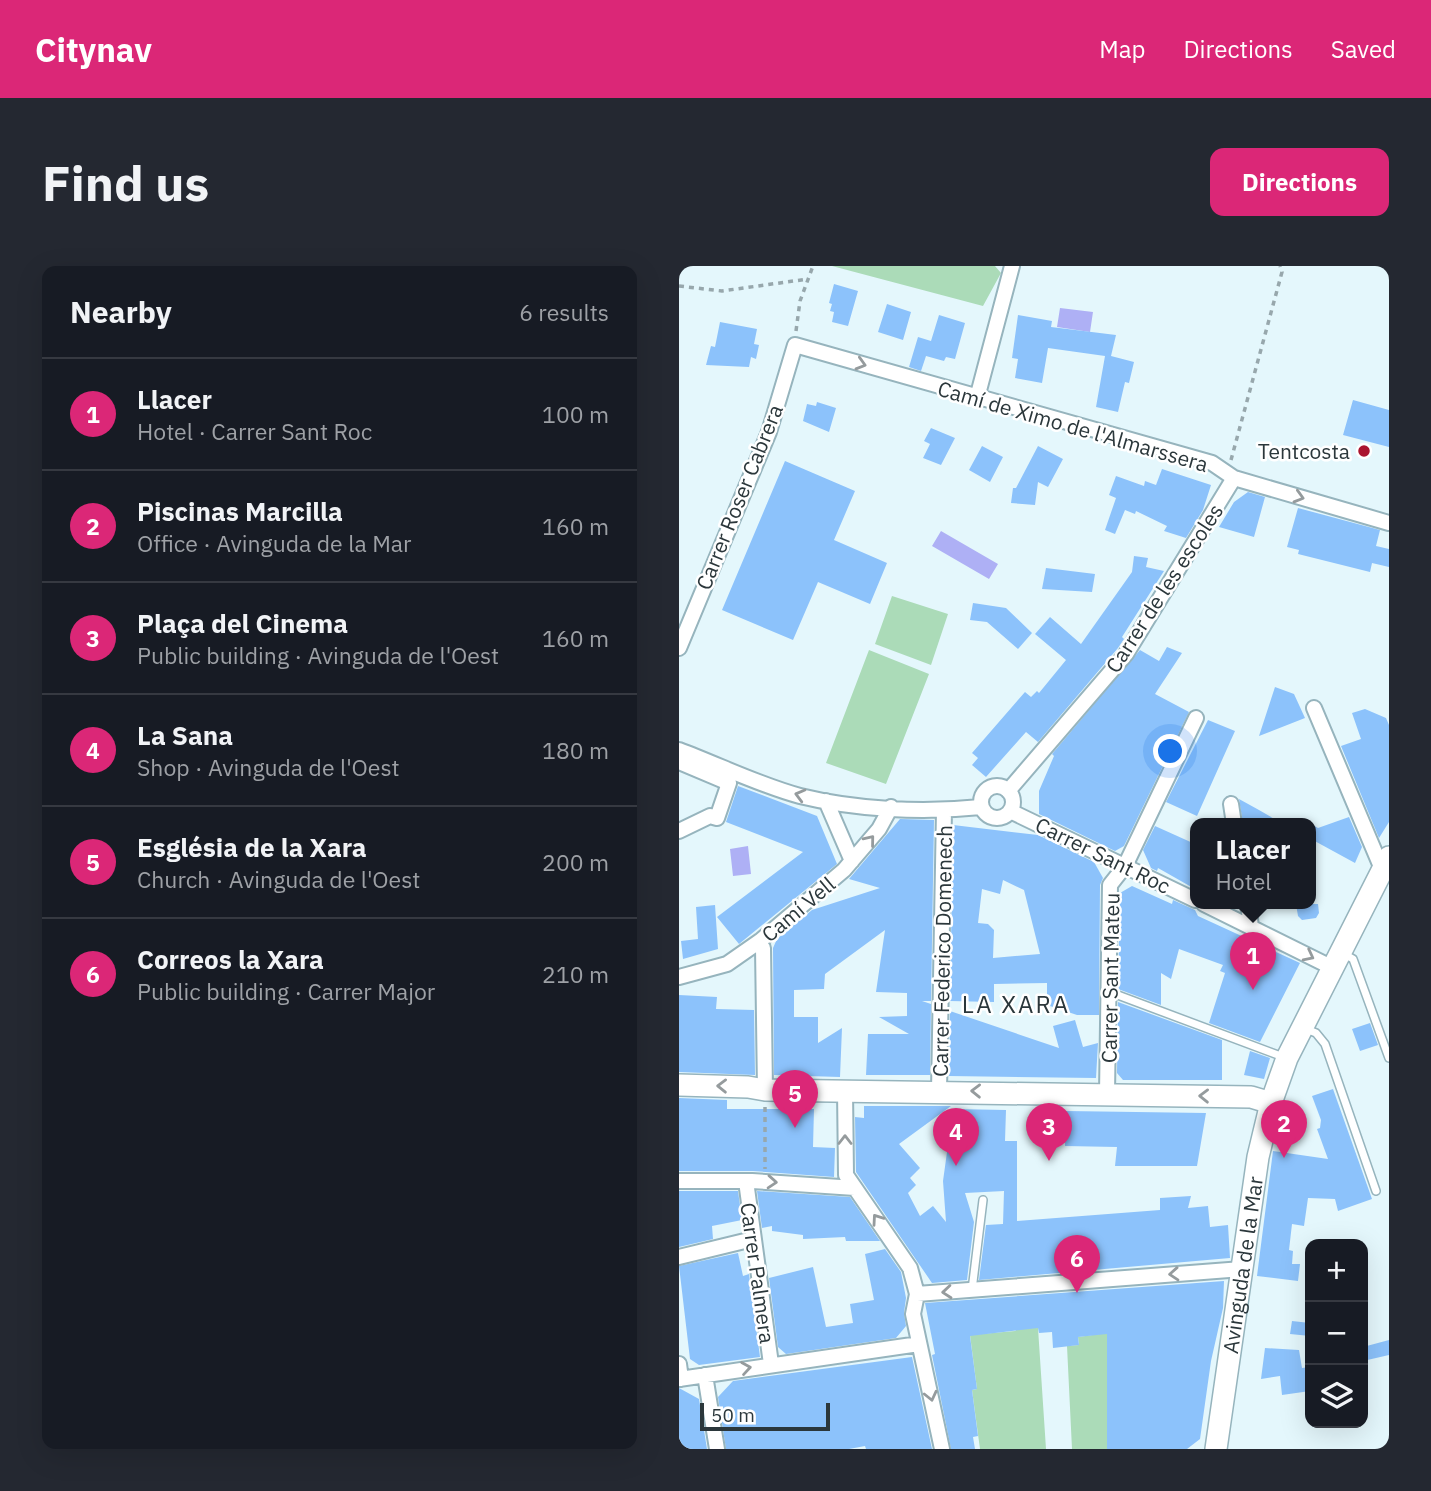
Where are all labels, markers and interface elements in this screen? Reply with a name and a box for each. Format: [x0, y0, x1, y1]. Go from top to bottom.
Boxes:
text: Citynav [35, 28, 152, 71]
text: Map [1099, 33, 1145, 65]
text: Directions [1183, 33, 1293, 65]
text: Saved [1331, 33, 1396, 65]
button: Directions [1210, 148, 1389, 216]
text: Find us [42, 151, 209, 214]
text: Nearby [70, 292, 172, 331]
text: 6 results [519, 297, 609, 327]
one-way arrow [855, 356, 867, 370]
street label: Camí de Ximo de l'Almarssera [934, 374, 1212, 478]
text: Llacer [137, 382, 212, 416]
text: 1 [86, 399, 100, 429]
text: 100 m [542, 399, 609, 429]
street label: Carrer Roser Cabrera [689, 400, 789, 594]
text: Hotel · Carrer Sant Roc [137, 416, 372, 446]
place label: Tentcosta [1258, 437, 1350, 465]
marker: Tentcosta [1356, 443, 1372, 459]
one-way arrow [1293, 488, 1305, 503]
text: Piscinas Marcilla [137, 494, 343, 528]
street label: Carrer de les escoles [1099, 498, 1229, 678]
text: 2 [86, 511, 100, 541]
text: 160 m [542, 511, 609, 541]
text: Office · Avinguda de la Mar [137, 528, 412, 558]
text: Plaça del Cinema [137, 606, 348, 640]
text: 3 [86, 623, 100, 653]
text: 160 m [542, 623, 609, 653]
text: Public building · Avinguda de l'Oest [137, 640, 499, 670]
text: La Sana [137, 718, 233, 752]
your location [1153, 734, 1187, 768]
text: 4 [86, 735, 100, 765]
text: 180 m [542, 735, 609, 765]
text: Shop · Avinguda de l'Oest [137, 752, 400, 782]
one-way arrow [794, 789, 806, 803]
street label: Carrer Sant Roc [1031, 810, 1175, 900]
popup [1190, 818, 1316, 909]
street label: Carrer Federico Domenech [926, 825, 958, 1077]
text: Església de la Xara [137, 830, 367, 864]
text: Llacer [1216, 832, 1290, 866]
one-way arrow [862, 835, 874, 848]
text: 5 [86, 847, 100, 877]
text: 200 m [542, 847, 609, 877]
text: Church · Avinguda de l'Oest [137, 864, 420, 894]
text: Hotel [1216, 866, 1272, 896]
street label: Camí Vell [755, 870, 841, 948]
street label: Carrer Sant Mateu [1095, 893, 1125, 1063]
pin: 1 [1230, 932, 1276, 990]
text: Correos la Xara [137, 942, 324, 976]
one-way arrow [1302, 947, 1314, 961]
text: 6 [86, 959, 100, 989]
text: 210 m [542, 959, 609, 989]
text: Public building · Carrer Major [137, 976, 435, 1006]
district label: LA XARA [962, 988, 1070, 1020]
pin: 5 [772, 1070, 818, 1128]
one-way arrow [716, 1078, 727, 1094]
one-way arrow [971, 1084, 982, 1099]
one-way arrow [1198, 1088, 1209, 1104]
pin: 2 [1261, 1100, 1307, 1158]
pin: 3 [1026, 1103, 1072, 1161]
pin: 4 [933, 1108, 979, 1166]
one-way arrow [837, 1135, 853, 1145]
one-way arrow [766, 1174, 777, 1189]
street label: Avinguda de la Mar [1216, 1174, 1269, 1355]
street label: Carrer Palmera [734, 1201, 782, 1345]
one-way arrow [873, 1214, 885, 1227]
pin: 6 [1054, 1235, 1100, 1293]
map controls [1305, 1239, 1368, 1428]
button: + [1305, 1239, 1368, 1302]
one-way arrow [1168, 1266, 1179, 1281]
one-way arrow [941, 1284, 952, 1299]
button: − [1305, 1302, 1368, 1365]
one-way arrow [740, 1361, 752, 1376]
button: layers [1305, 1365, 1368, 1428]
one-way arrow [922, 1390, 937, 1402]
scale bar [700, 1400, 829, 1432]
text: 50 m [711, 1403, 755, 1427]

